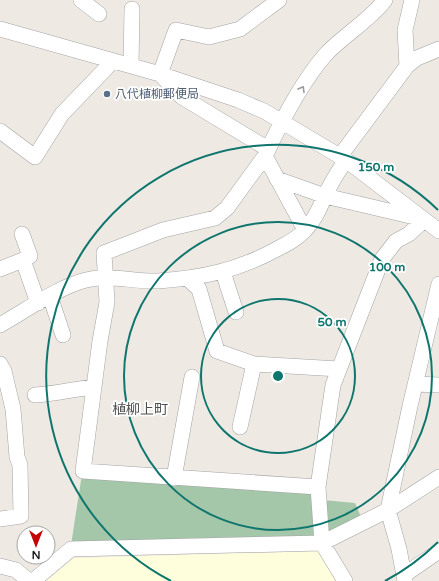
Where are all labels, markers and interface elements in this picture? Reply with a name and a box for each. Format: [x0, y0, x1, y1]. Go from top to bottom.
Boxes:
one-way arrow [298, 86, 305, 93]
place label: 八代植柳郵便局 [115, 87, 199, 101]
marker: 八代植柳郵便局 [102, 89, 112, 99]
text: 150 m [358, 160, 394, 174]
text: 100 m [369, 260, 405, 274]
text: 50 m [317, 315, 347, 329]
centre of rings [271, 369, 285, 383]
district label: 植柳上町 [112, 401, 168, 418]
north arrow [16, 525, 56, 565]
text: N [32, 548, 40, 561]

